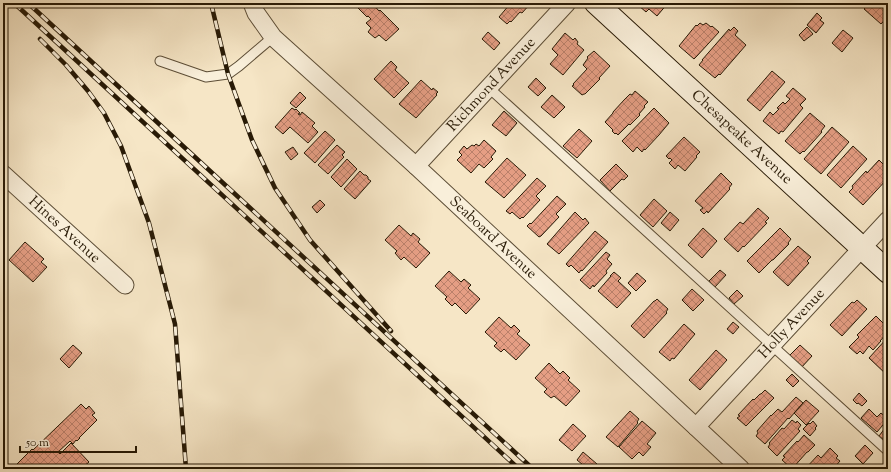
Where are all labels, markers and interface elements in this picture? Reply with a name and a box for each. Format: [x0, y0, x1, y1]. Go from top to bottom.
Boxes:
street label: Richmond Avenue [442, 33, 540, 136]
street label: Chesapeake Avenue [686, 85, 797, 189]
street label: Hines Avenue [24, 191, 105, 268]
street label: Seaboard Avenue [444, 191, 542, 284]
street label: Holly Avenue [754, 284, 830, 363]
scale bar [20, 428, 136, 454]
text: 50 m [25, 434, 49, 452]

